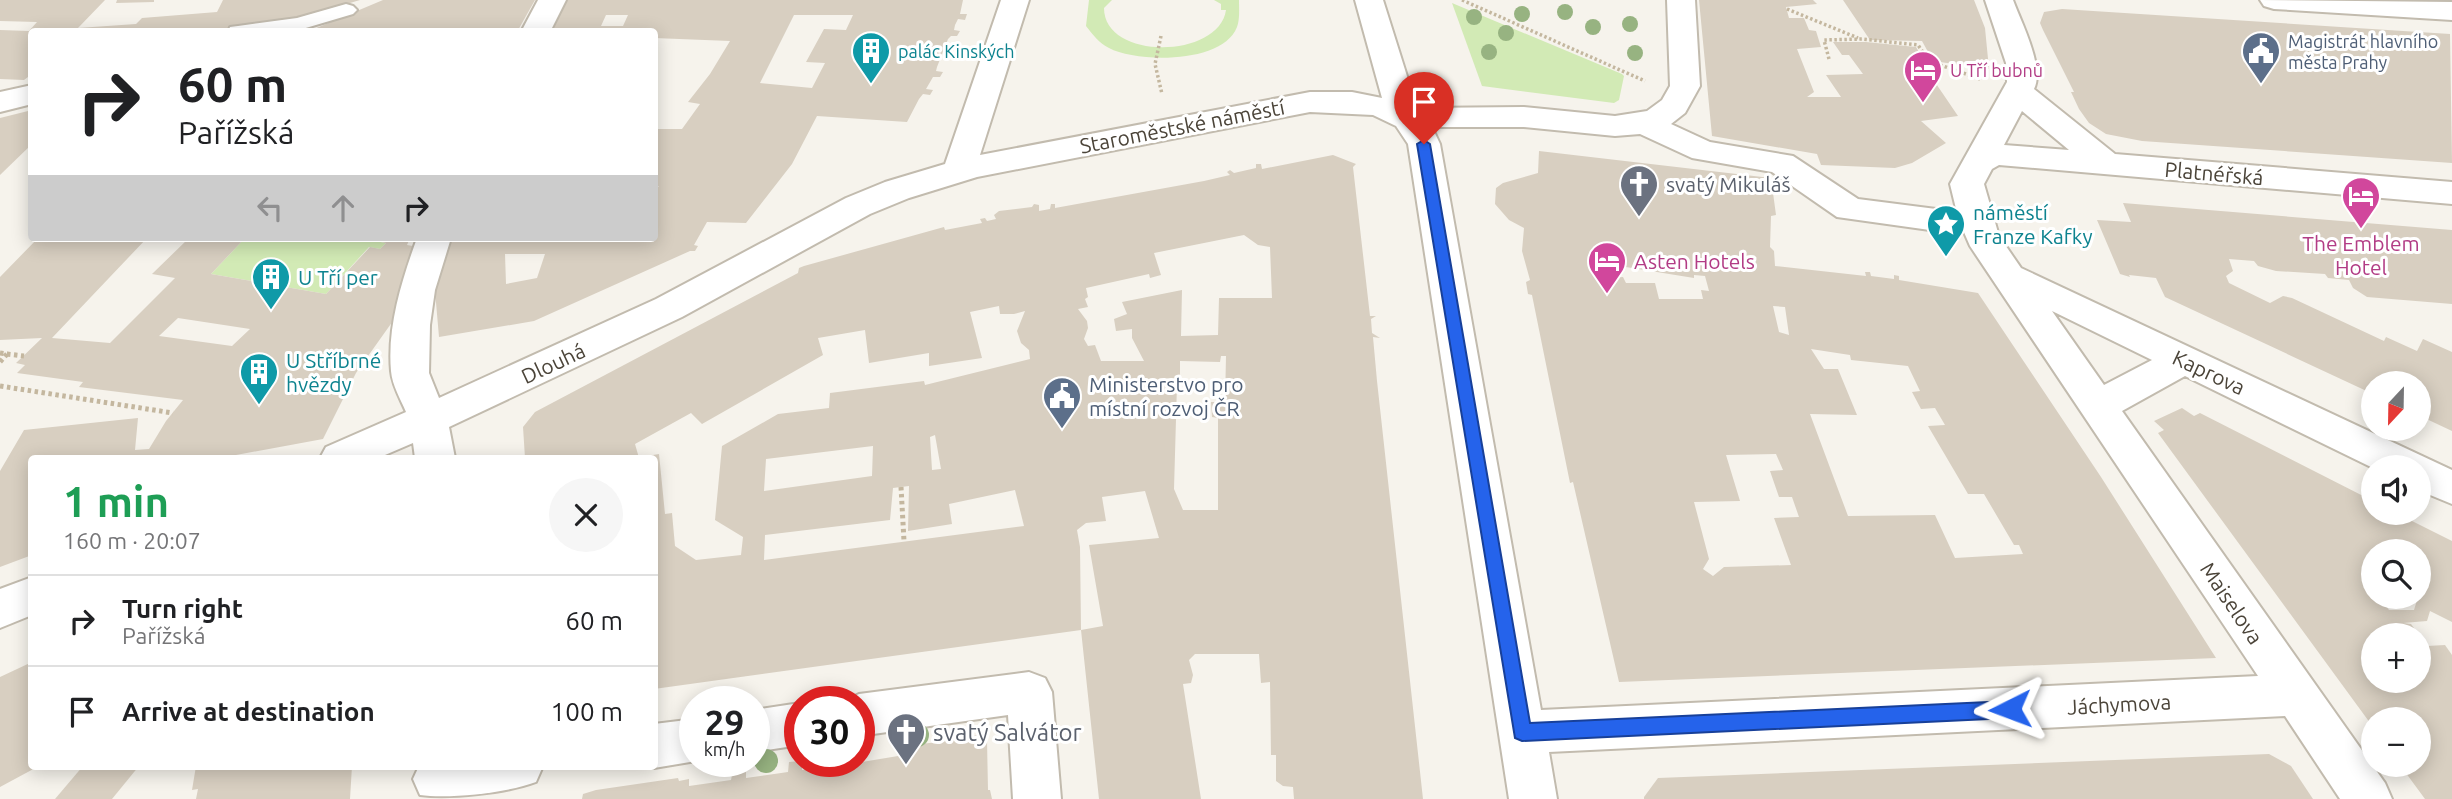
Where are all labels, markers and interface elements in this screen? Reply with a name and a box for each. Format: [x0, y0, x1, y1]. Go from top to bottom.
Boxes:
building icon: palác Kinských [850, 30, 892, 85]
public building icon: Magistrát hlavního města Prahy [2240, 30, 2282, 85]
place label: Magistrát hlavního města Prahy [2288, 31, 2438, 72]
place label: palác Kinských [898, 41, 1014, 61]
hotel icon: U Tří bubnů [1902, 49, 1944, 104]
icon: right [63, 56, 154, 147]
text: 60 m [178, 56, 287, 111]
place label: U Tří bubnů [1950, 60, 2043, 80]
pin [1394, 72, 1454, 144]
icon: arrive [1405, 83, 1443, 121]
street label: Staroměstské náměstí [1078, 94, 1287, 158]
text: Pařížská [178, 114, 294, 150]
street label: Platnéřská [2164, 157, 2264, 189]
church icon: svatý Mikuláš [1618, 163, 1660, 218]
place label: svatý Mikuláš [1666, 172, 1791, 196]
hotel icon: The Emblem Hotel [2340, 175, 2382, 230]
icon: left [251, 189, 289, 227]
icon: ahead [324, 189, 362, 227]
icon: right [397, 189, 435, 227]
place label: náměstí Franze Kafky [1973, 200, 2093, 248]
place icon: náměstí Franze Kafky [1925, 203, 1967, 258]
place label: The Emblem Hotel [2302, 231, 2420, 279]
hotel icon: Asten Hotels [1586, 240, 1628, 295]
place label: Asten Hotels [1634, 249, 1755, 273]
building icon: U Tří per [250, 256, 292, 311]
place label: U Tří per [298, 265, 378, 289]
street label: Dlouhá [517, 338, 589, 388]
street label: Kaprova [2169, 345, 2249, 399]
place label: U Stříbrné hvězdy [286, 348, 381, 396]
building icon: U Stříbrné hvězdy [238, 351, 280, 406]
north arrow [2361, 371, 2431, 441]
map controls [2361, 371, 2431, 777]
place label: Ministerstvo pro místní rozvoj ČR [1089, 372, 1244, 420]
public building icon: Ministerstvo pro místní rozvoj ČR [1041, 375, 1083, 430]
button: sound [2361, 455, 2431, 525]
text: 1 min [63, 478, 169, 525]
button: close [549, 478, 623, 552]
text: 160 m · 20:07 [63, 528, 201, 553]
button: search [2361, 539, 2431, 609]
street label: Maiselova [2196, 557, 2268, 649]
text: Turn right [122, 594, 243, 623]
icon: right [63, 602, 101, 640]
text: 60 m [565, 606, 623, 635]
text: Pařížská [122, 623, 206, 648]
button: + [2361, 623, 2431, 693]
position arrow [1973, 672, 2047, 746]
speed limit sign: 30 [784, 686, 875, 777]
street label: Jáchymova [2066, 689, 2172, 719]
icon: arrive [63, 693, 101, 731]
text: Arrive at destination [122, 697, 375, 726]
text: 100 m [551, 697, 623, 726]
text: 29 [705, 702, 744, 742]
button: − [2361, 707, 2431, 777]
church icon: svatý Salvátor [885, 711, 927, 766]
place label: svatý Salvátor [933, 719, 1082, 746]
text: km/h [704, 739, 745, 759]

